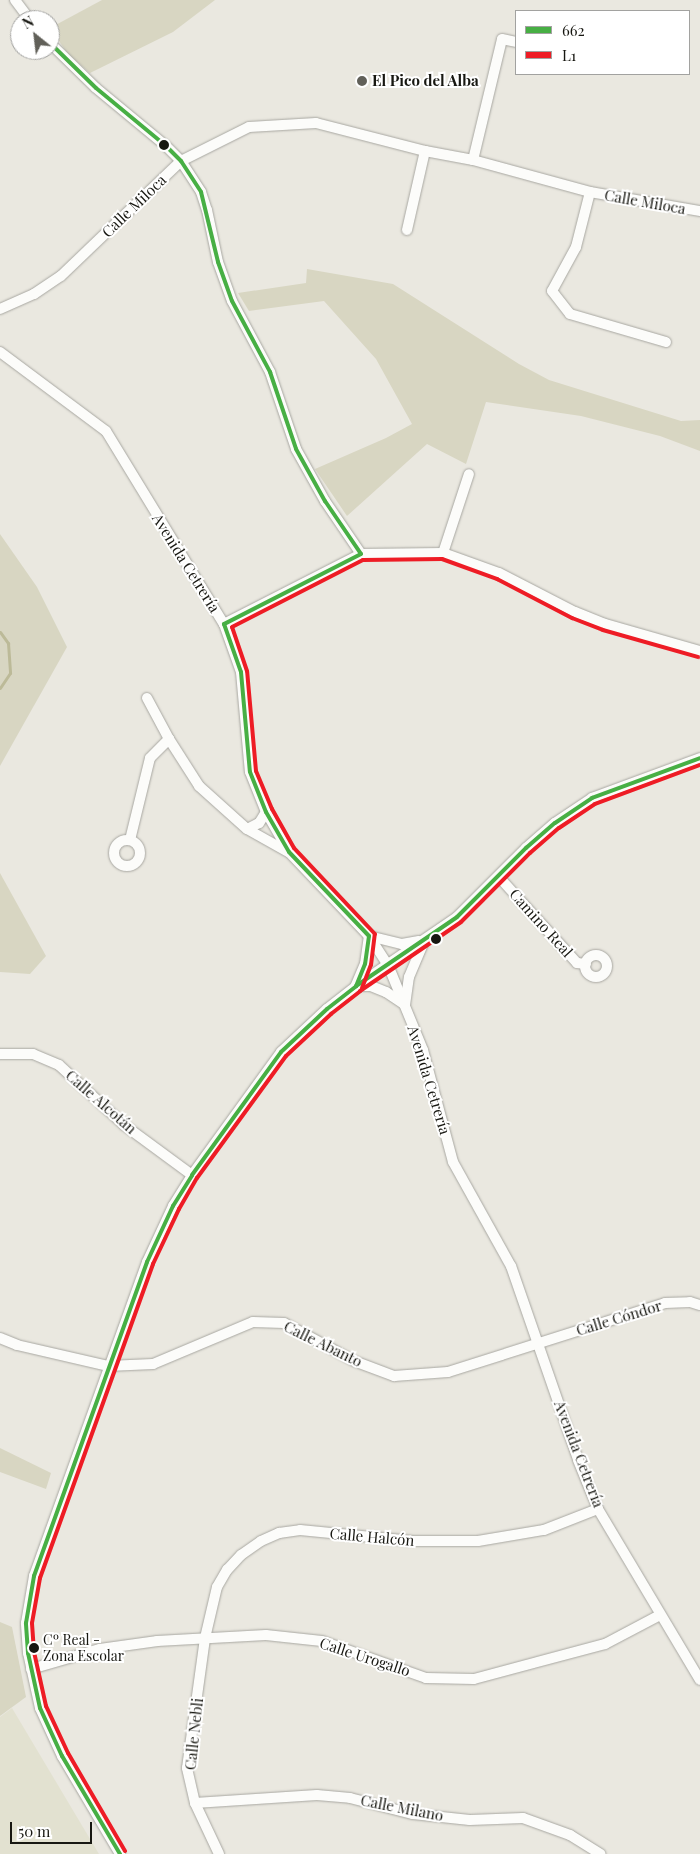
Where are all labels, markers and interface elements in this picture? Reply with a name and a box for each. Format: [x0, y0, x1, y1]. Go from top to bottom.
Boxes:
north arrow [10, 10, 60, 60]
legend [515, 10, 690, 75]
text: N [19, 12, 37, 33]
text: 662 [562, 20, 585, 40]
text: L1 [562, 45, 576, 65]
place label: El Pico del Alba [372, 72, 479, 90]
marker: El Pico del Alba [356, 75, 368, 87]
unlabelled marker [159, 140, 169, 150]
street label: Calle Miloca [98, 171, 170, 241]
street label: Calle Miloca [603, 186, 687, 218]
street label: Avenida Cetrería [148, 510, 224, 616]
street label: Camino Real [506, 885, 576, 961]
unlabelled marker [431, 934, 441, 944]
street label: Avenida Cetrería [404, 1023, 454, 1137]
street label: Calle Alcotán [62, 1066, 140, 1138]
street label: Calle Cóndor [574, 1296, 664, 1340]
street label: Calle Abanto [281, 1317, 365, 1371]
street label: Avenida Cetrería [550, 1398, 608, 1510]
street label: Calle Halcón [329, 1524, 415, 1550]
place label: Cº Real - Zona Escolar [43, 1632, 124, 1664]
street label: Calle Urogallo [318, 1634, 412, 1680]
marker: Cº Real - Zona Escolar [29, 1643, 39, 1653]
street label: Calle Nebli [181, 1697, 207, 1771]
street label: Calle Milano [359, 1791, 445, 1825]
scale bar [12, 1812, 95, 1844]
text: 50 m [18, 1821, 50, 1841]

